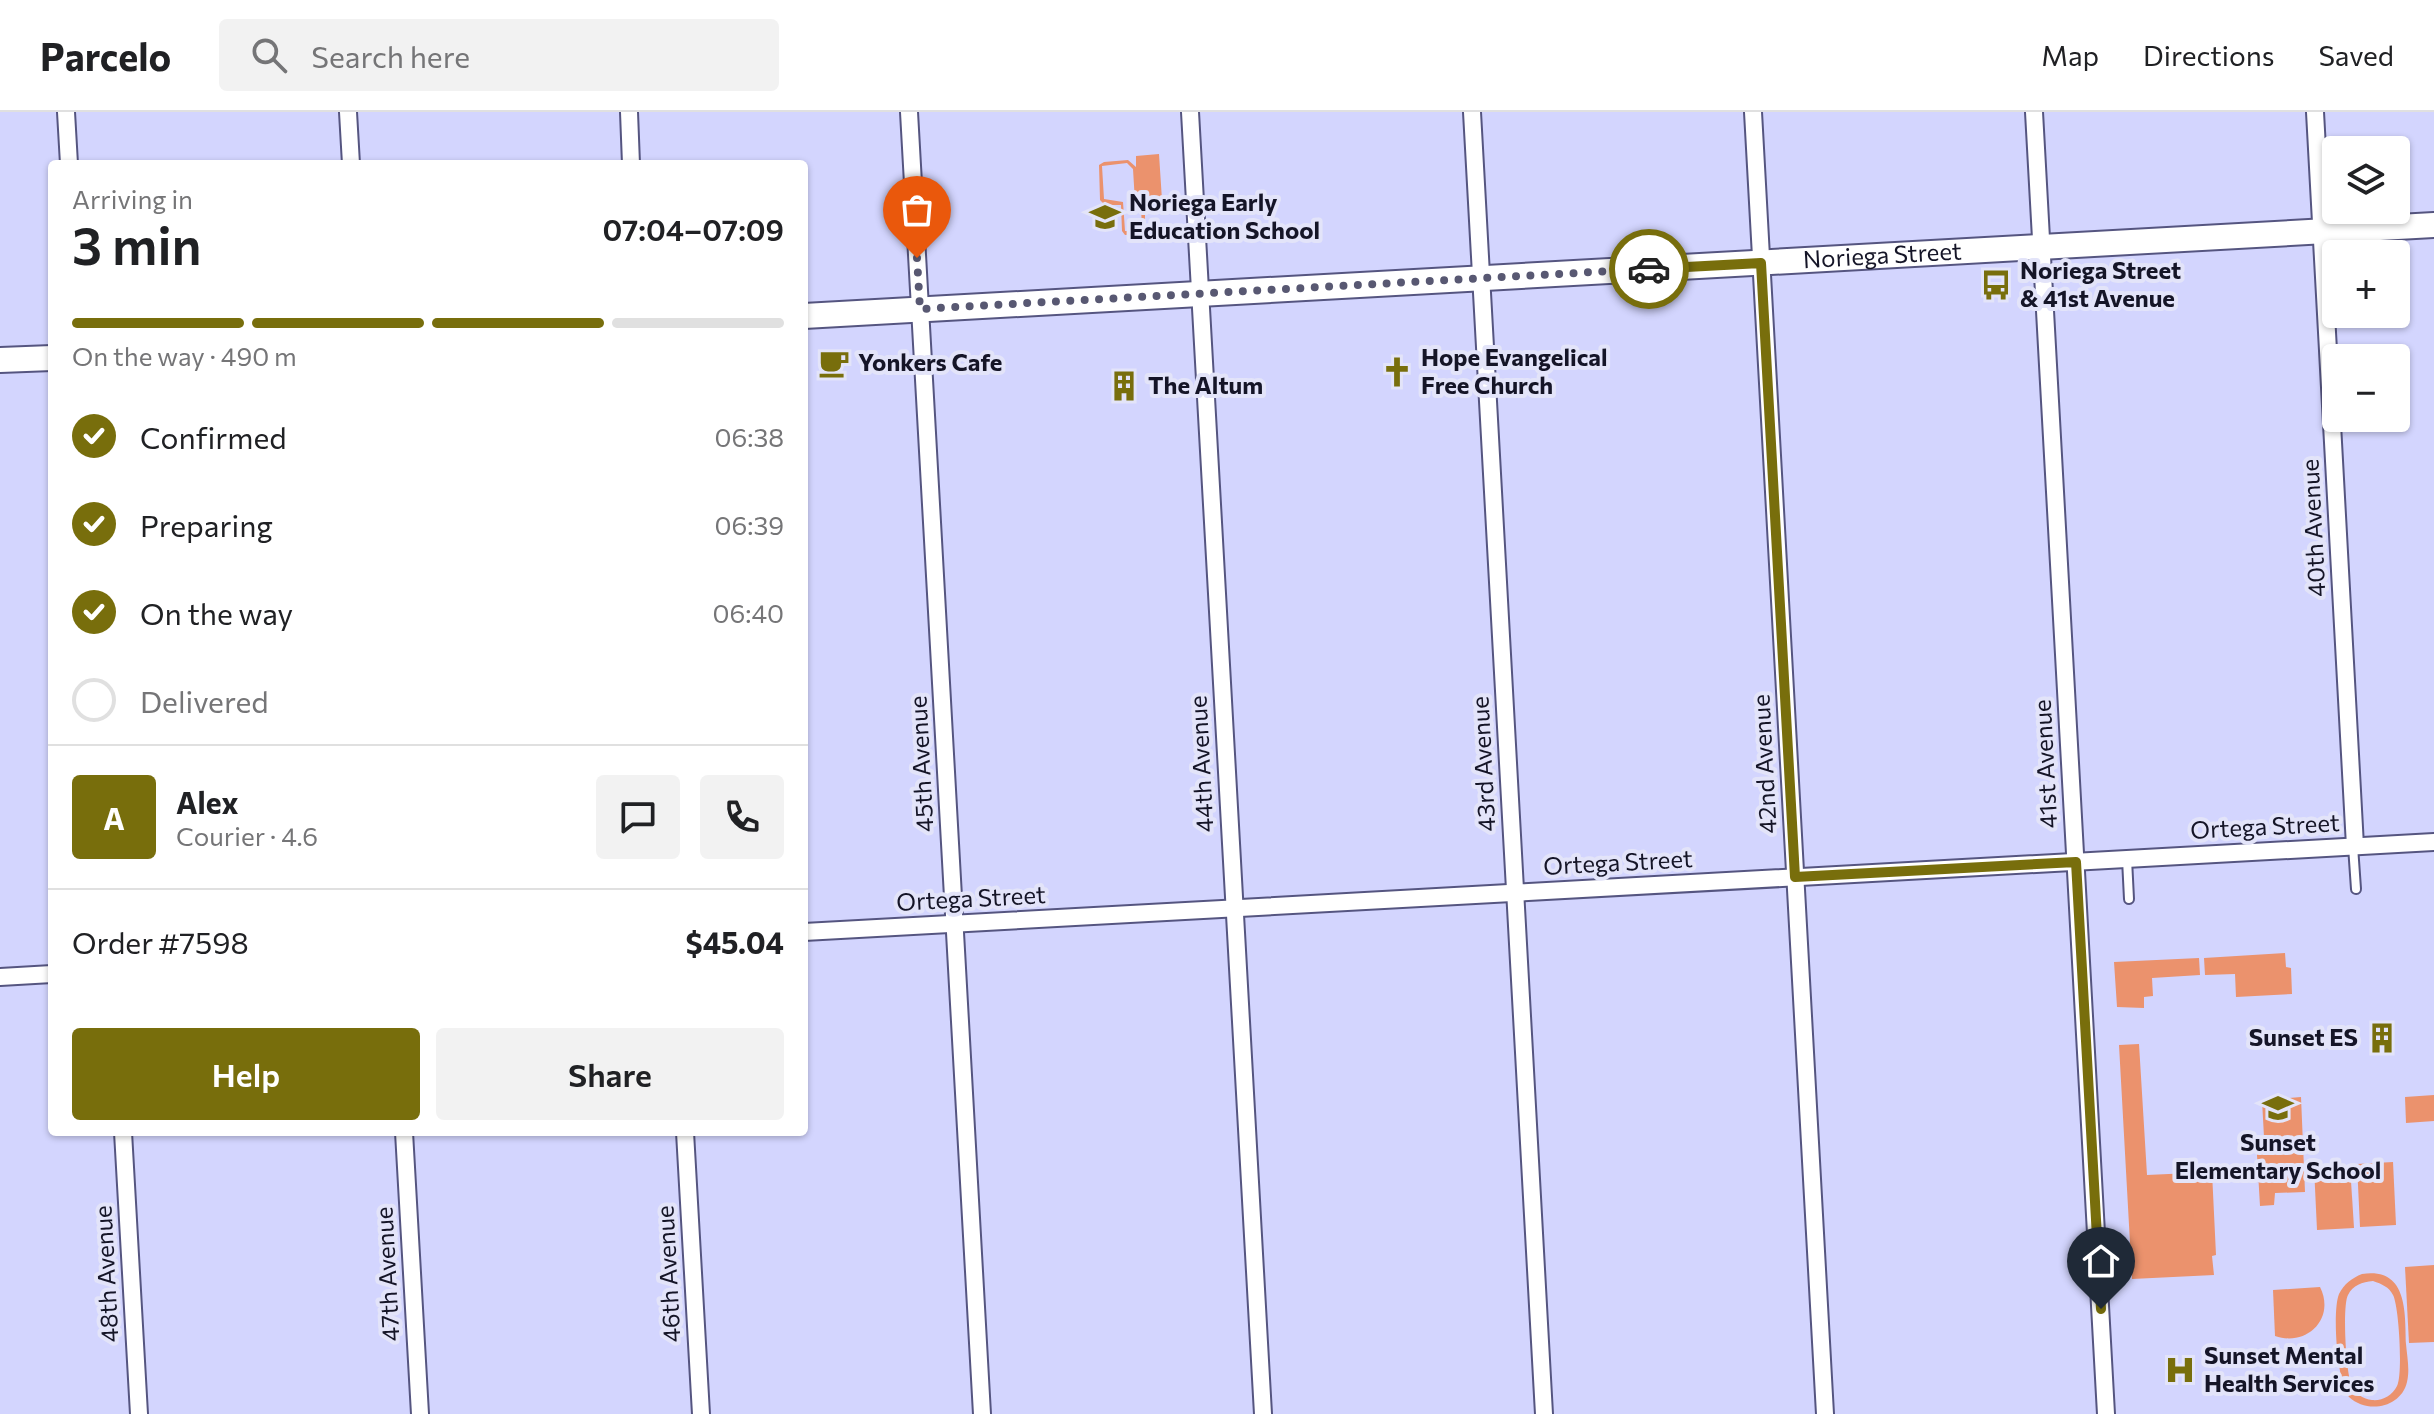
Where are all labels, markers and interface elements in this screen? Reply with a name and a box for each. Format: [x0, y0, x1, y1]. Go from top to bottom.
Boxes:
search box [219, 19, 779, 91]
text: Parcelo [40, 32, 171, 79]
icon: search [247, 33, 291, 77]
text: Search here [311, 37, 470, 74]
text: Map [2041, 38, 2099, 72]
text: Directions [2143, 38, 2274, 72]
text: Saved [2318, 38, 2394, 72]
map controls [2322, 136, 2410, 432]
button: layers [2322, 136, 2410, 224]
pin [883, 176, 951, 258]
text: Arriving in [72, 183, 193, 214]
place label: Noriega Early Education School [1129, 187, 1320, 244]
icon: bag [895, 188, 939, 232]
school or university icon: Noriega Early Education School [1088, 200, 1122, 234]
text: 07:04–07:09 [603, 210, 784, 247]
text: 3 min [72, 212, 201, 276]
courier [1609, 229, 1689, 309]
street label: Noriega Street [1802, 235, 1962, 273]
button: + [2322, 240, 2410, 328]
icon: car [1627, 247, 1671, 291]
place label: Noriega Street & 41st Avenue [2020, 255, 2181, 312]
bus stop icon: Noriega Street & 41st Avenue [1979, 268, 2013, 302]
text: On the way · 490 m [72, 340, 297, 371]
place label: Hope Evangelical Free Church [1421, 342, 1608, 399]
button: − [2322, 344, 2410, 432]
cafe icon: Yonkers Cafe [817, 346, 851, 380]
place label: Yonkers Cafe [858, 347, 1002, 376]
church icon: Hope Evangelical Free Church [1380, 355, 1414, 389]
building icon: The Altum [1107, 369, 1141, 403]
place label: The Altum [1148, 370, 1263, 399]
icon: check [72, 414, 116, 458]
text: Confirmed [140, 418, 287, 455]
text: 06:38 [715, 421, 784, 452]
street label: 40th Avenue [2294, 458, 2331, 598]
icon: check [72, 502, 116, 546]
text: Preparing [140, 506, 273, 543]
text: 06:39 [715, 509, 784, 540]
icon: check [72, 590, 116, 634]
text: On the way [140, 594, 293, 631]
text: 06:40 [713, 597, 784, 628]
text: Delivered [140, 682, 269, 719]
street label: 42nd Avenue [1745, 694, 1782, 835]
street label: 45th Avenue [902, 695, 939, 833]
street label: 44th Avenue [1182, 695, 1219, 833]
street label: 43rd Avenue [1464, 696, 1501, 833]
street label: 41st Avenue [2027, 699, 2062, 829]
button: chat [596, 775, 680, 859]
button: phone [700, 775, 784, 859]
text: Alex [176, 783, 239, 820]
text: A [103, 799, 125, 836]
street label: Ortega Street [2190, 807, 2340, 844]
text: Courier · 4.6 [176, 820, 318, 851]
street label: Ortega Street [1543, 843, 1693, 880]
street label: Ortega Street [896, 879, 1046, 916]
text: Order #7598 [72, 923, 249, 960]
text: $45.04 [685, 923, 784, 960]
building icon: Sunset ES [2365, 1021, 2399, 1055]
place label: Sunset ES [2249, 1022, 2358, 1051]
button: Help [72, 1028, 420, 1120]
button: Share [436, 1028, 784, 1120]
school or university icon: Sunset Elementary School [2261, 1091, 2295, 1125]
place label: Sunset Elementary School [2175, 1127, 2381, 1184]
street label: 48th Avenue [87, 1205, 124, 1343]
street label: 46th Avenue [649, 1205, 686, 1343]
street label: 47th Avenue [368, 1206, 405, 1342]
pin [2067, 1227, 2135, 1309]
icon: home [2079, 1239, 2123, 1283]
place label: Sunset Mental Health Services [2204, 1340, 2375, 1397]
hospital icon: Sunset Mental Health Services [2163, 1353, 2197, 1387]

